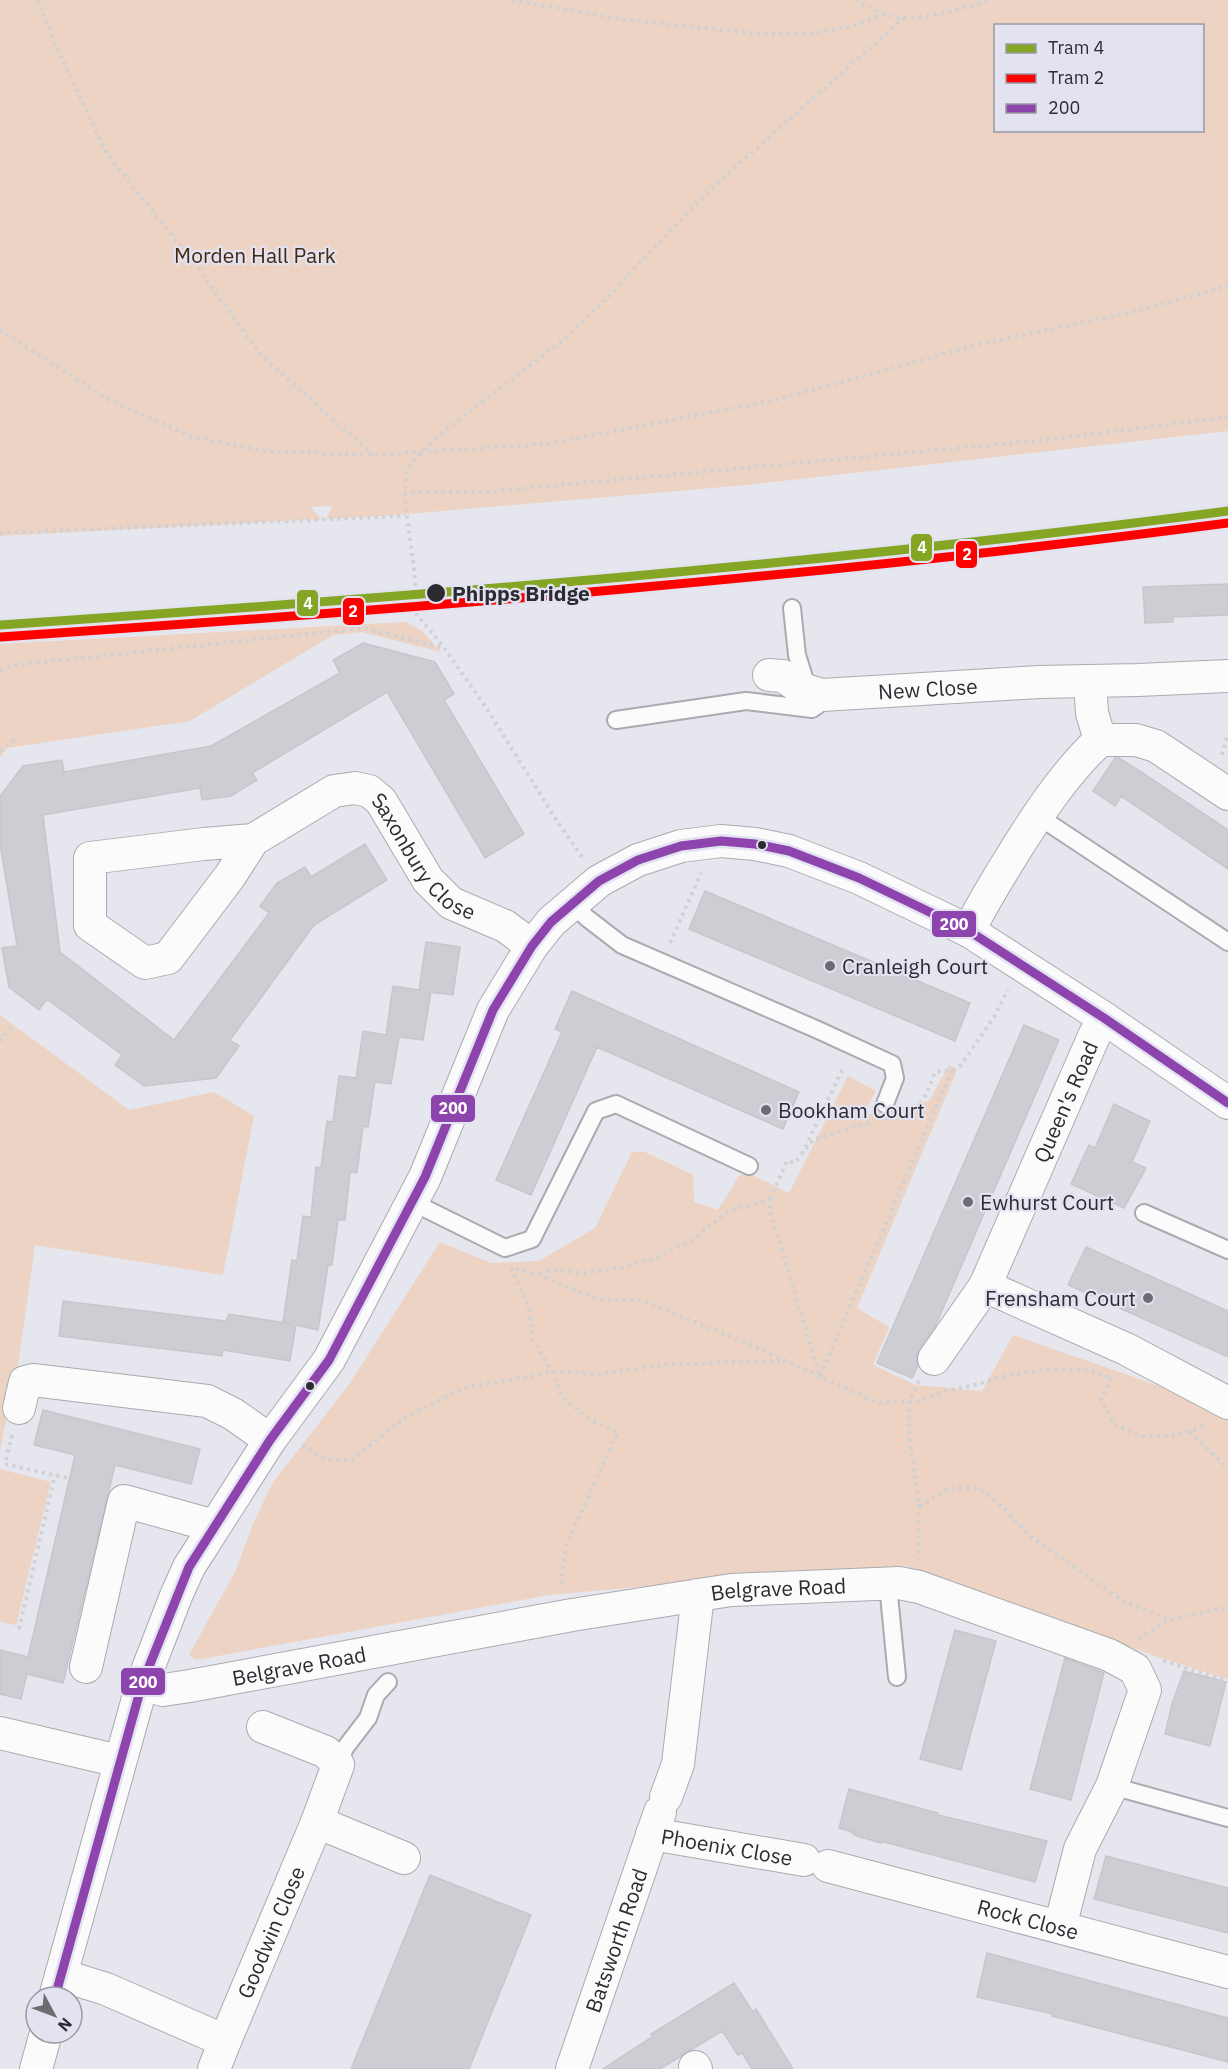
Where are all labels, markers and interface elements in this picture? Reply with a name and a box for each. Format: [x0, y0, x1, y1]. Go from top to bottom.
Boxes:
legend [994, 24, 1204, 132]
text: Tram 4 [1048, 36, 1105, 59]
text: Tram 2 [1048, 66, 1104, 89]
text: 200 [1048, 96, 1080, 119]
park label: Morden Hall Park [174, 241, 336, 269]
line badge: 4 [910, 533, 933, 562]
text: 4 [917, 537, 927, 557]
line badge: 2 [955, 540, 978, 569]
text: 2 [962, 544, 972, 564]
place label: Phipps Bridge [452, 579, 590, 607]
marker: Phipps Bridge [425, 582, 447, 604]
line badge: 4 [296, 589, 319, 617]
text: 4 [303, 593, 313, 613]
line badge: 2 [342, 597, 365, 626]
text: 2 [348, 601, 358, 621]
street label: New Close [877, 672, 978, 706]
street label: Saxonbury Close [366, 786, 480, 926]
unlabelled marker [756, 839, 768, 851]
line badge: 200 [931, 910, 977, 938]
text: 200 [940, 914, 969, 934]
place label: Cranleigh Court [842, 952, 988, 980]
marker: Cranleigh Court [823, 959, 837, 973]
street label: Queen's Road [1026, 1037, 1104, 1167]
line badge: 200 [430, 1094, 476, 1123]
place label: Bookham Court [778, 1096, 925, 1124]
text: 200 [439, 1098, 468, 1118]
marker: Bookham Court [759, 1103, 773, 1117]
place label: Ewhurst Court [980, 1188, 1114, 1216]
marker: Ewhurst Court [961, 1195, 975, 1209]
place label: Frensham Court [985, 1284, 1136, 1312]
marker: Frensham Court [1141, 1291, 1155, 1305]
unlabelled marker [304, 1380, 316, 1392]
street label: Belgrave Road [709, 1571, 847, 1607]
street label: Belgrave Road [230, 1640, 368, 1692]
line badge: 200 [120, 1667, 166, 1696]
text: 200 [129, 1672, 158, 1692]
street label: Phoenix Close [659, 1822, 795, 1872]
street label: Goodwin Close [231, 1862, 311, 2003]
street label: Batsworth Road [578, 1865, 654, 2016]
street label: Rock Close [974, 1892, 1082, 1946]
north arrow [24, 1985, 84, 2045]
text: N [54, 2014, 77, 2036]

